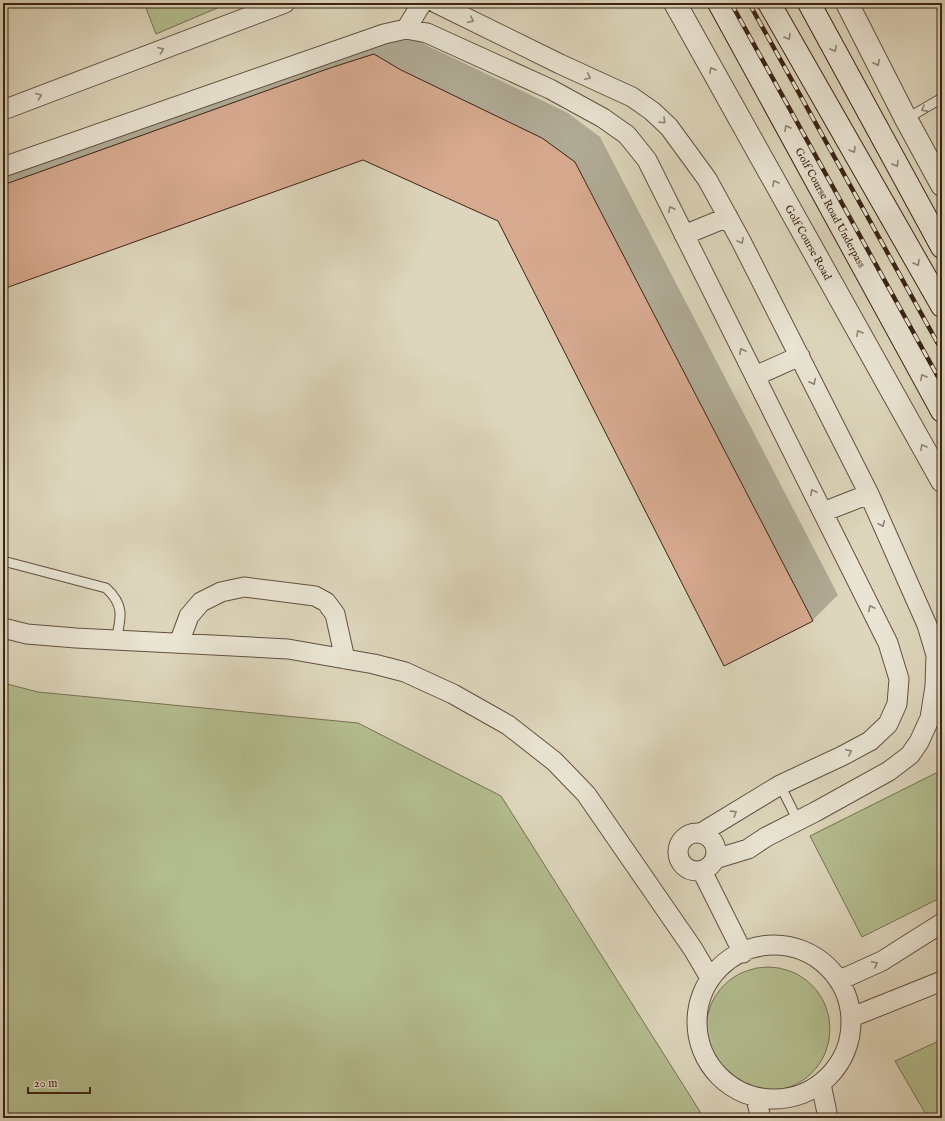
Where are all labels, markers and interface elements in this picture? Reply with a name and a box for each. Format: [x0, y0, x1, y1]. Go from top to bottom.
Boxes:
one-way arrow [467, 15, 475, 23]
one-way arrow [784, 33, 791, 40]
one-way arrow [829, 45, 837, 53]
one-way arrow [157, 47, 164, 55]
one-way arrow [872, 58, 880, 66]
one-way arrow [709, 67, 716, 74]
one-way arrow [584, 72, 592, 80]
one-way arrow [36, 93, 43, 101]
one-way arrow [921, 104, 928, 111]
one-way arrow [658, 116, 666, 124]
one-way arrow [784, 125, 792, 132]
street label: Golf Course Road Underpass [792, 145, 868, 269]
one-way arrow [848, 146, 855, 153]
one-way arrow [892, 159, 899, 167]
one-way arrow [773, 180, 780, 187]
street label: Golf Course Road [782, 202, 834, 282]
one-way arrow [669, 206, 676, 214]
one-way arrow [736, 237, 744, 244]
one-way arrow [913, 259, 920, 266]
one-way arrow [857, 330, 864, 337]
one-way arrow [739, 348, 747, 355]
one-way arrow [921, 374, 928, 381]
one-way arrow [808, 378, 815, 385]
one-way arrow [920, 444, 928, 451]
one-way arrow [810, 489, 818, 496]
one-way arrow [877, 519, 885, 527]
one-way arrow [868, 605, 876, 613]
one-way arrow [845, 750, 852, 757]
one-way arrow [730, 810, 737, 817]
one-way arrow [871, 961, 878, 969]
scale bar [28, 1069, 90, 1095]
text: 20 m [34, 1076, 57, 1091]

